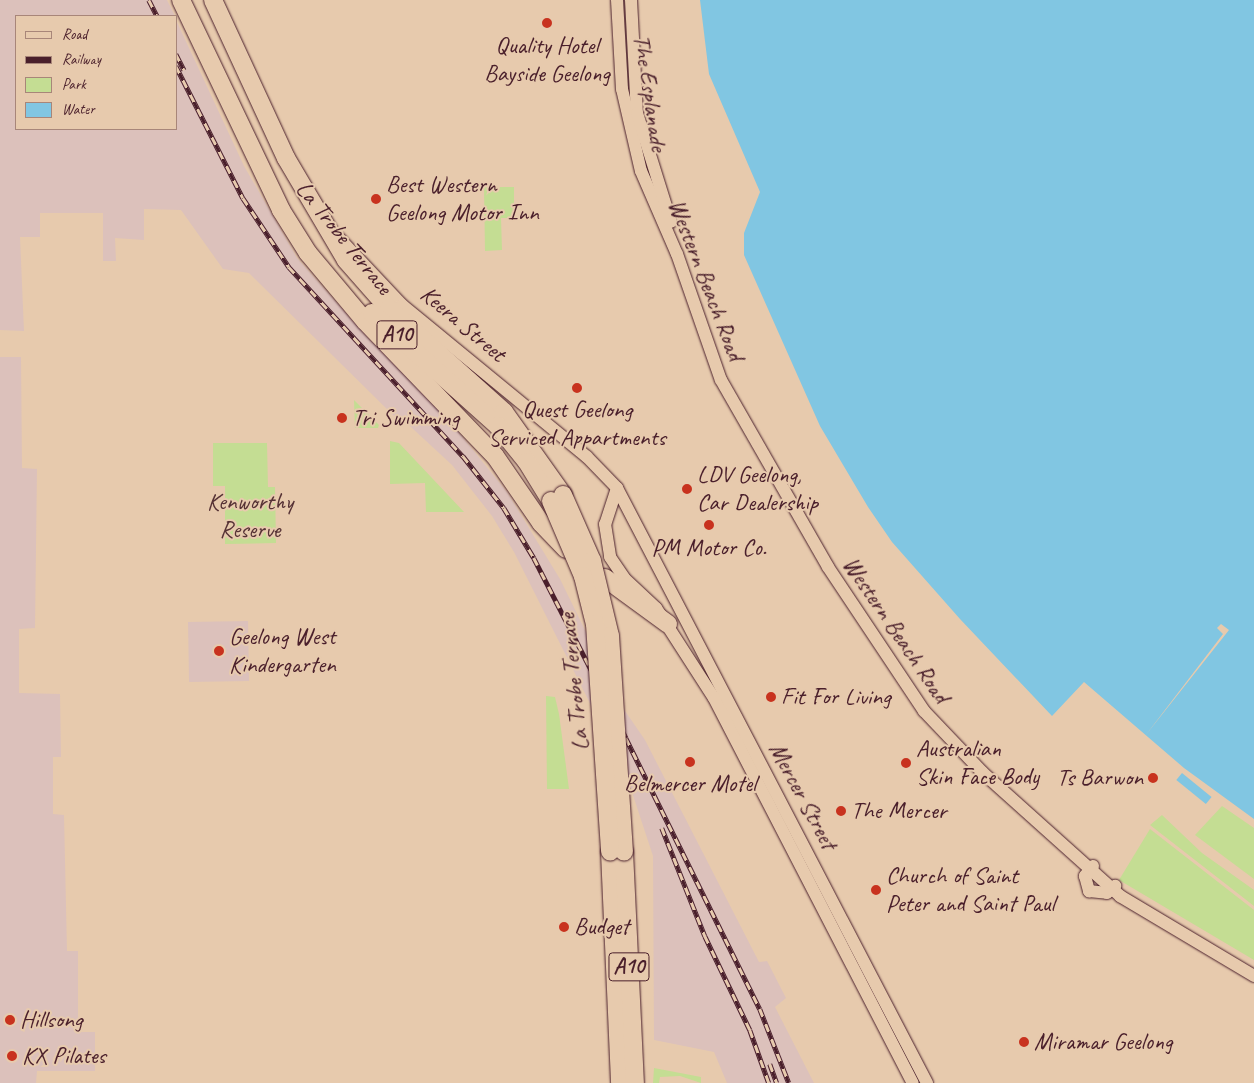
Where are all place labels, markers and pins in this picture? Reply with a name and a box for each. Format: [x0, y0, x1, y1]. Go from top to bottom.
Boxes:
marker: Quality Hotel Bayside Geelong [541, 17, 553, 29]
place label: Quality Hotel Bayside Geelong [484, 32, 610, 88]
place label: Best Western Geelong Motor Inn [386, 171, 539, 227]
marker: Best Western Geelong Motor Inn [370, 193, 382, 205]
marker: Quest Geelong Serviced Appartments [571, 382, 583, 394]
place label: Quest Geelong Serviced Appartments [488, 396, 666, 452]
place label: Tri Swimming [352, 404, 460, 432]
marker: Tri Swimming [336, 412, 348, 424]
place label: LDV Geelong, Car Dealership [697, 461, 818, 517]
marker: LDV Geelong, Car Dealership [681, 483, 693, 495]
marker: PM Motor Co. [703, 519, 715, 531]
place label: PM Motor Co. [652, 534, 766, 562]
place label: Geelong West Kindergarten [229, 623, 336, 679]
marker: Geelong West Kindergarten [213, 645, 225, 657]
place label: Fit For Living [781, 683, 891, 711]
marker: Fit For Living [765, 691, 777, 703]
place label: Australian Skin Face Body [916, 735, 1039, 791]
marker: Belmercer Motel [684, 756, 696, 768]
marker: Australian Skin Face Body [900, 757, 912, 769]
place label: Ts Barwon [1057, 764, 1143, 792]
place label: Belmercer Motel [624, 770, 756, 798]
marker: Ts Barwon [1147, 772, 1159, 784]
place label: The Mercer [851, 797, 946, 825]
marker: The Mercer [835, 805, 847, 817]
place label: Church of Saint Peter and Saint Paul [886, 862, 1056, 918]
marker: Church of Saint Peter and Saint Paul [870, 884, 882, 896]
place label: Budget [574, 913, 629, 941]
marker: Budget [558, 921, 570, 933]
place label: Hillsong [20, 1006, 82, 1034]
marker: Hillsong [4, 1014, 16, 1026]
place label: Miramar Geelong [1034, 1028, 1172, 1056]
marker: Miramar Geelong [1018, 1036, 1030, 1048]
place label: KX Pilates [22, 1042, 106, 1070]
marker: KX Pilates [6, 1050, 18, 1062]

